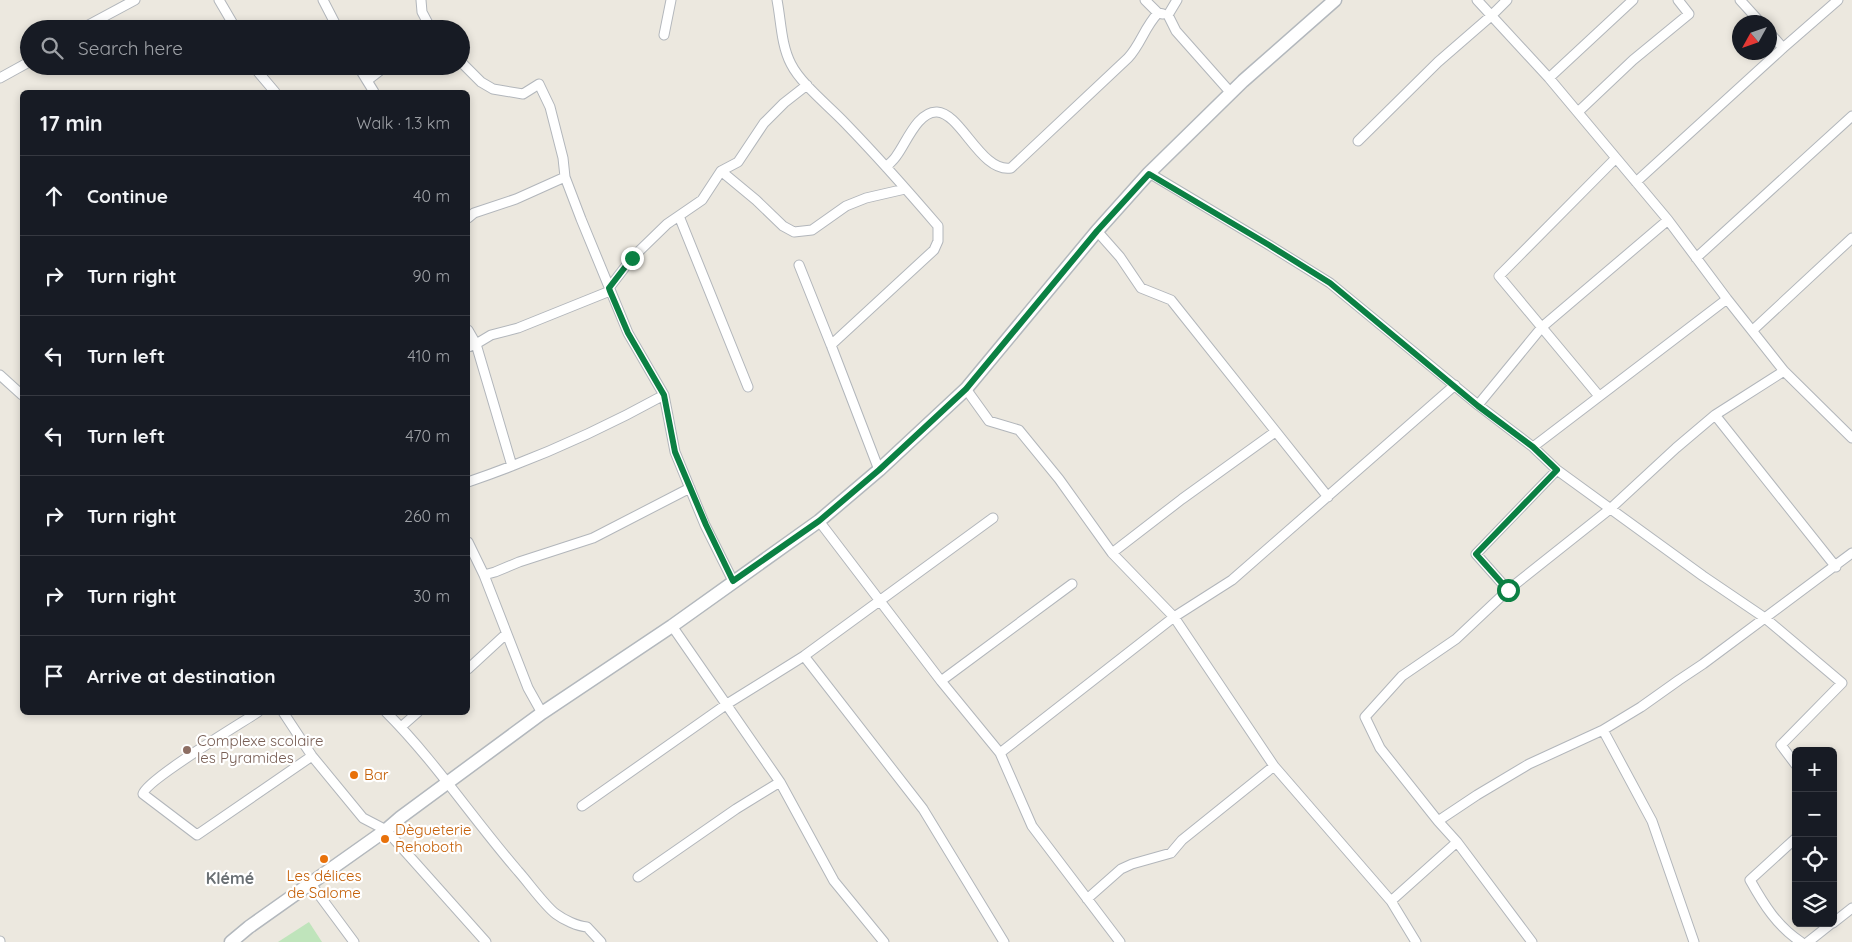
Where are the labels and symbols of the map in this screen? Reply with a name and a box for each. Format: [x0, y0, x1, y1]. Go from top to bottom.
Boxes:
north arrow [1732, 15, 1777, 60]
route end [621, 247, 644, 270]
route start [1497, 579, 1520, 602]
place label: Complexe scolaire les Pyramides [197, 731, 324, 767]
marker: Complexe scolaire les Pyramides [181, 744, 193, 756]
place label: Bar [364, 765, 389, 784]
marker: Bar [348, 769, 360, 781]
place label: Dègueterie Rehoboth [395, 820, 472, 856]
marker: Dègueterie Rehoboth [379, 833, 391, 845]
marker: Les délices de Salome [318, 853, 330, 865]
place label: Les délices de Salome [286, 866, 362, 902]
district label: Klémé [206, 868, 254, 888]

